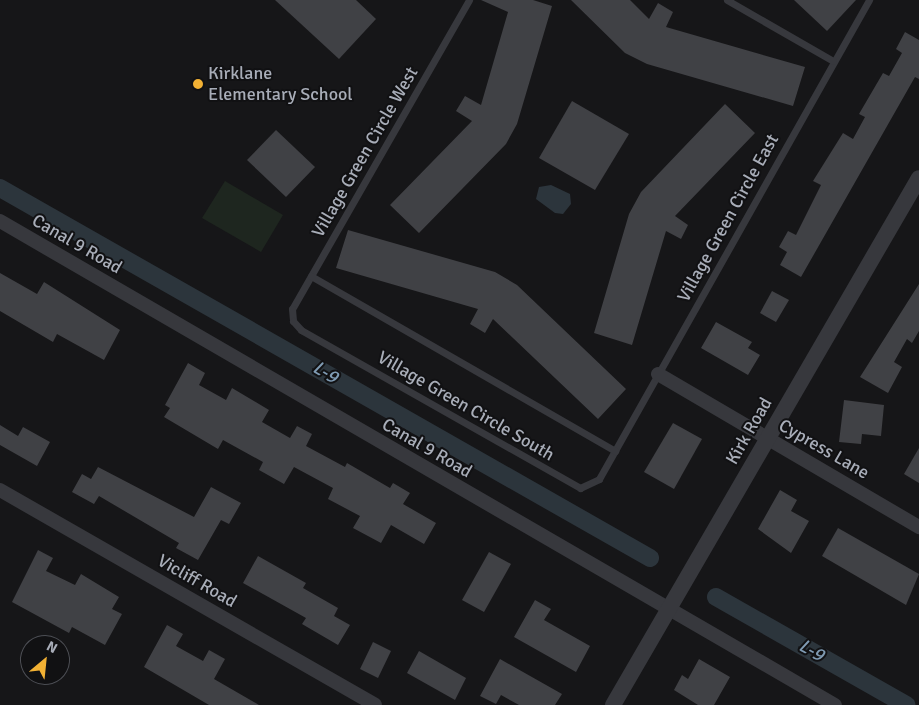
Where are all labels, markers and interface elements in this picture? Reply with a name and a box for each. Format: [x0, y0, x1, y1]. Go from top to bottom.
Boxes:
place label: Kirklane Elementary School [208, 63, 353, 106]
street label: Village Green Circle West [307, 63, 423, 241]
marker: Kirklane Elementary School [192, 78, 204, 90]
street label: Village Green Circle East [673, 130, 783, 306]
street label: Canal 9 Road [28, 210, 126, 278]
street label: Village Green Circle South [374, 346, 558, 466]
water label: L-9 [308, 357, 342, 389]
street label: Kirk Road [721, 394, 777, 468]
street label: Canal 9 Road [378, 414, 476, 482]
street label: Cypress Lane [775, 414, 873, 484]
street label: Vicliff Road [154, 550, 240, 612]
north arrow [20, 635, 70, 685]
water label: L-9 [794, 635, 828, 667]
text: N [44, 637, 60, 657]

